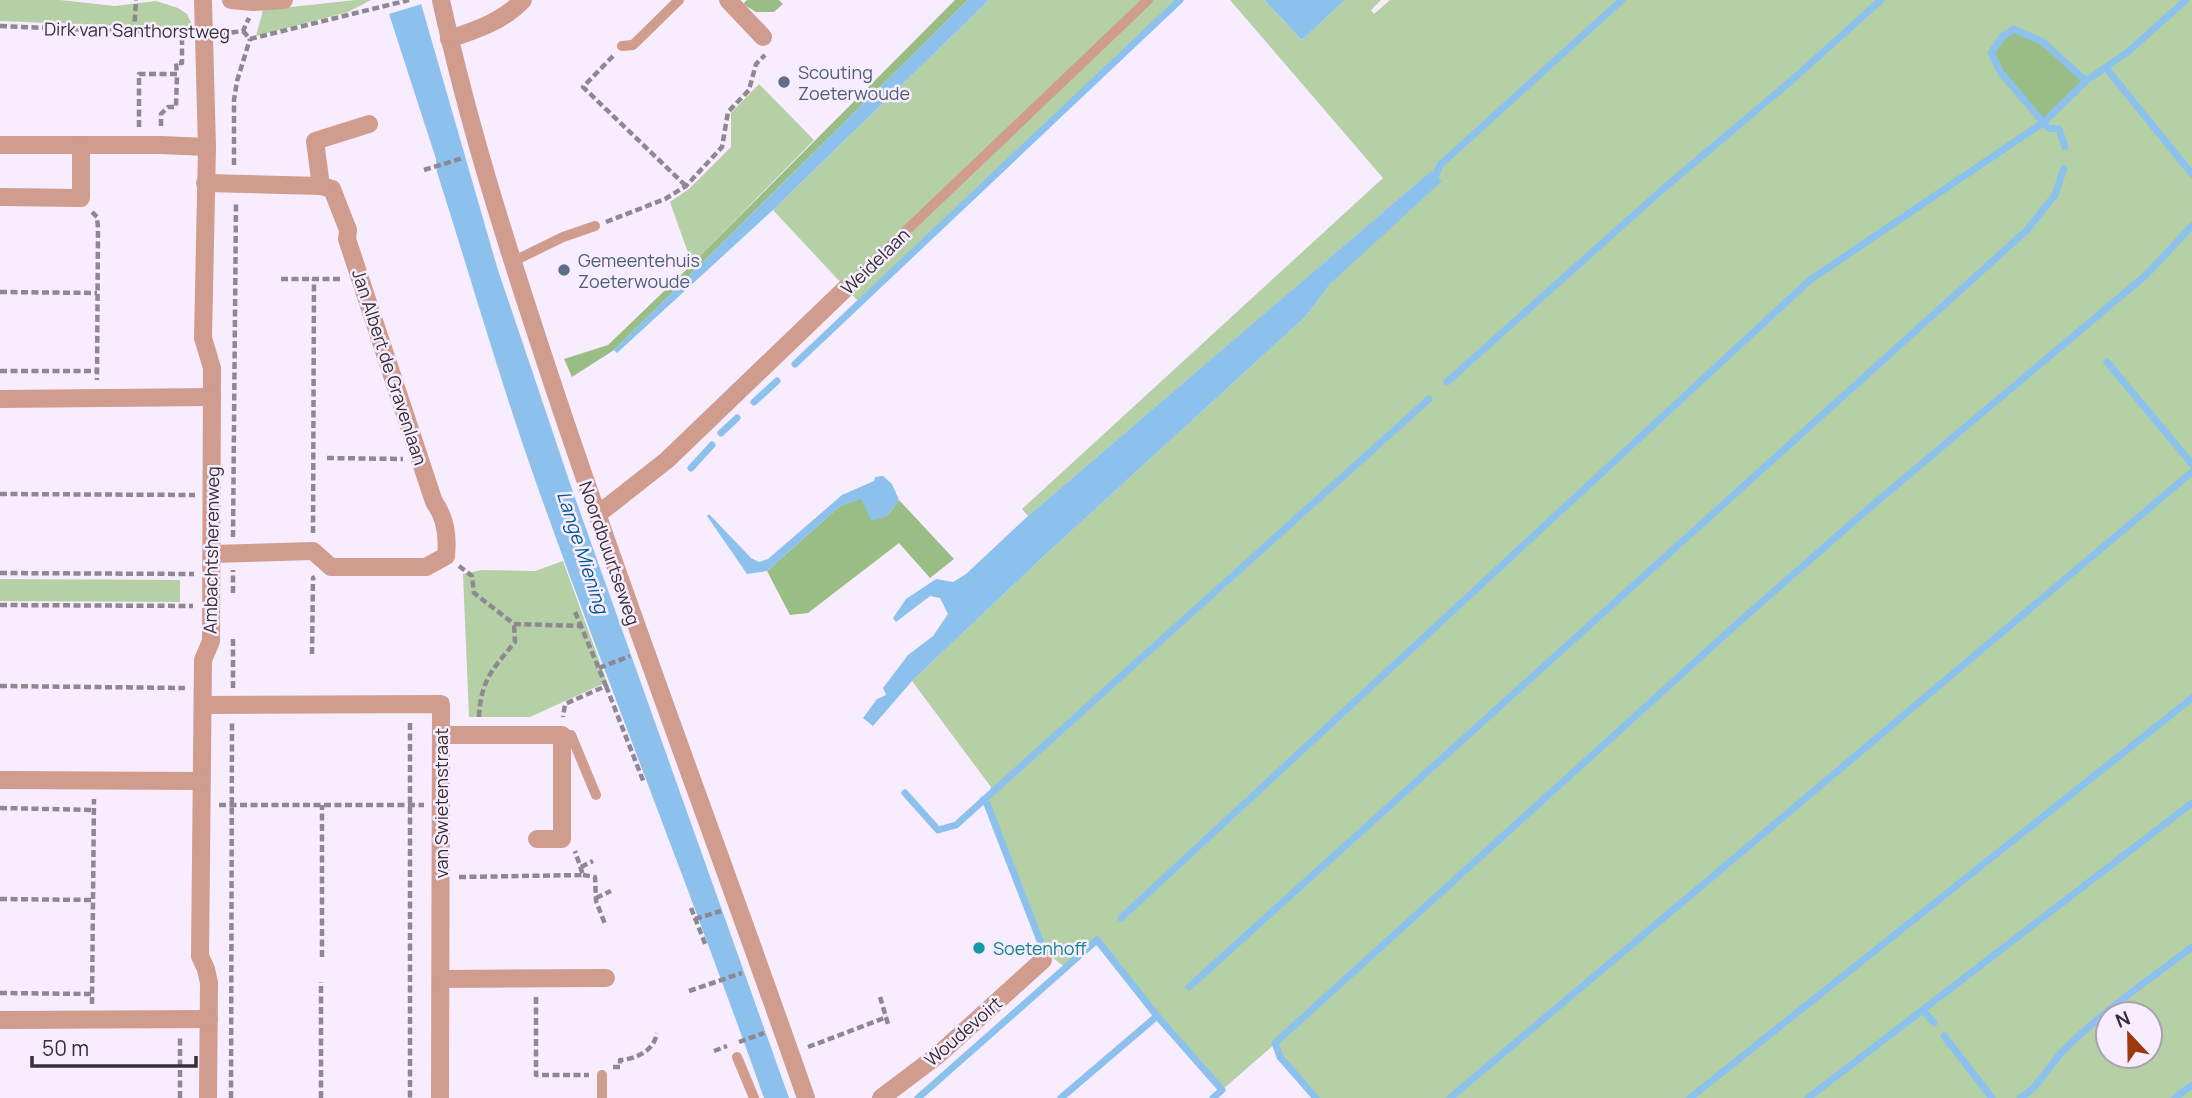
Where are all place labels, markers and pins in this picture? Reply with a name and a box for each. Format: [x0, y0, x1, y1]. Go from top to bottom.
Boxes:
place label: Scouting Zoeterwoude [798, 60, 910, 105]
marker: Scouting Zoeterwoude [776, 74, 792, 90]
place label: Gemeentehuis Zoeterwoude [578, 248, 700, 293]
marker: Gemeentehuis Zoeterwoude [556, 262, 572, 278]
place label: Soetenhoff [993, 936, 1086, 960]
marker: Soetenhoff [971, 940, 987, 956]

